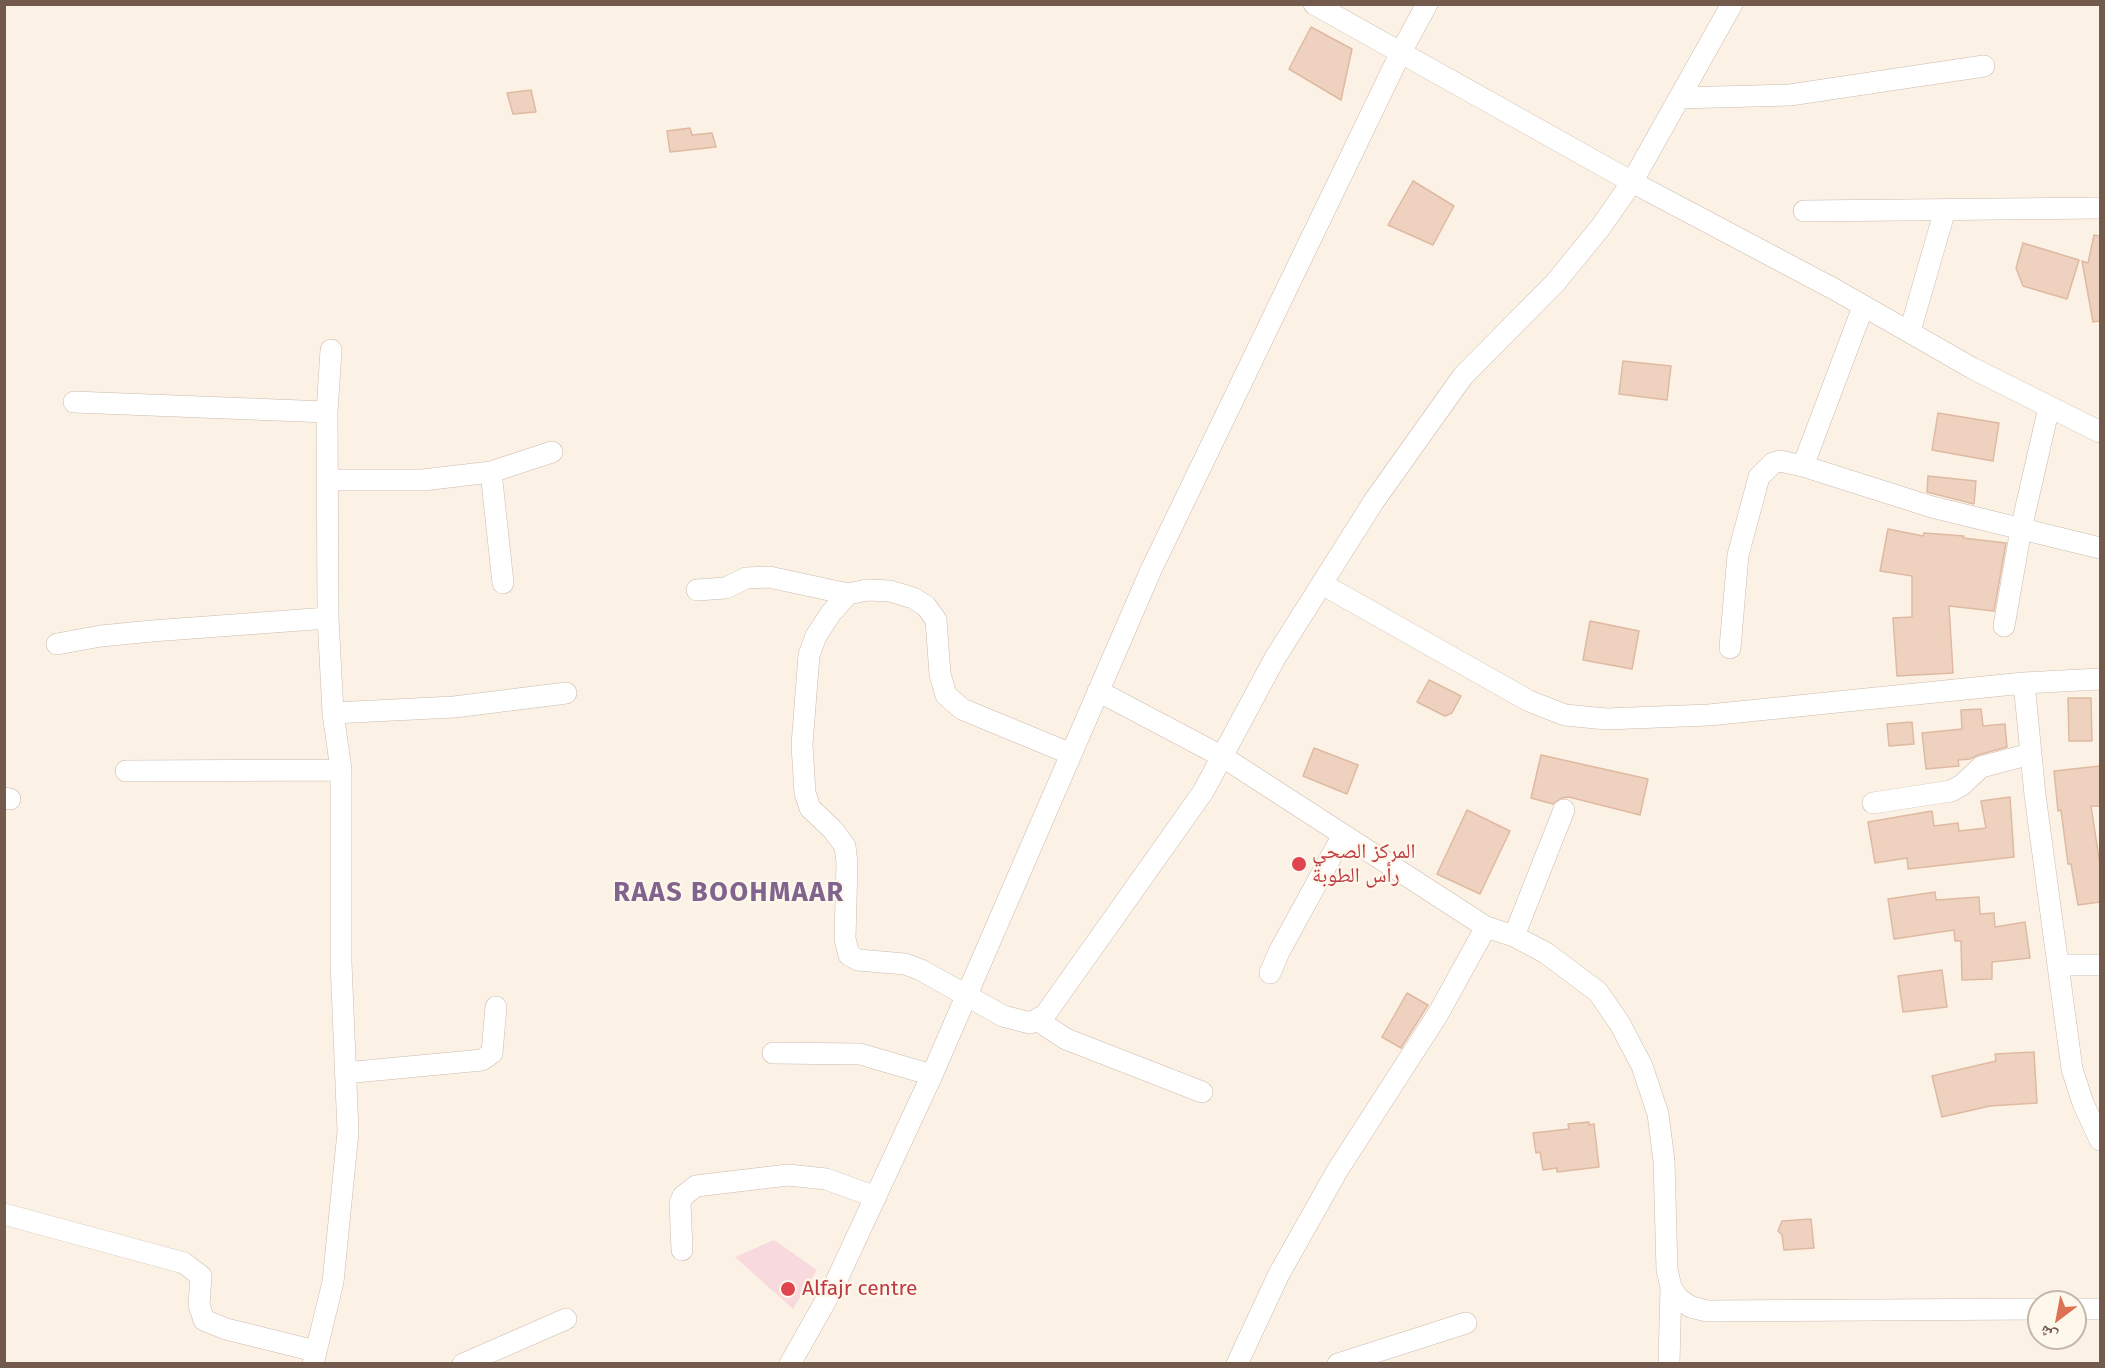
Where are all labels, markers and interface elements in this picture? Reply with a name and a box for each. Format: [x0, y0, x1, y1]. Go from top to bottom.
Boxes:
place label: المركز الصحي رأس الطوبة [1312, 839, 1416, 889]
marker: المركز الصحي رأس الطوبة [1290, 855, 1308, 873]
district label: RAAS BOOHMAAR [613, 877, 845, 909]
place label: Alfajr centre [802, 1276, 917, 1302]
marker: Alfajr centre [779, 1280, 797, 1298]
north arrow [2027, 1290, 2087, 1350]
text: ش [2036, 1321, 2060, 1347]

